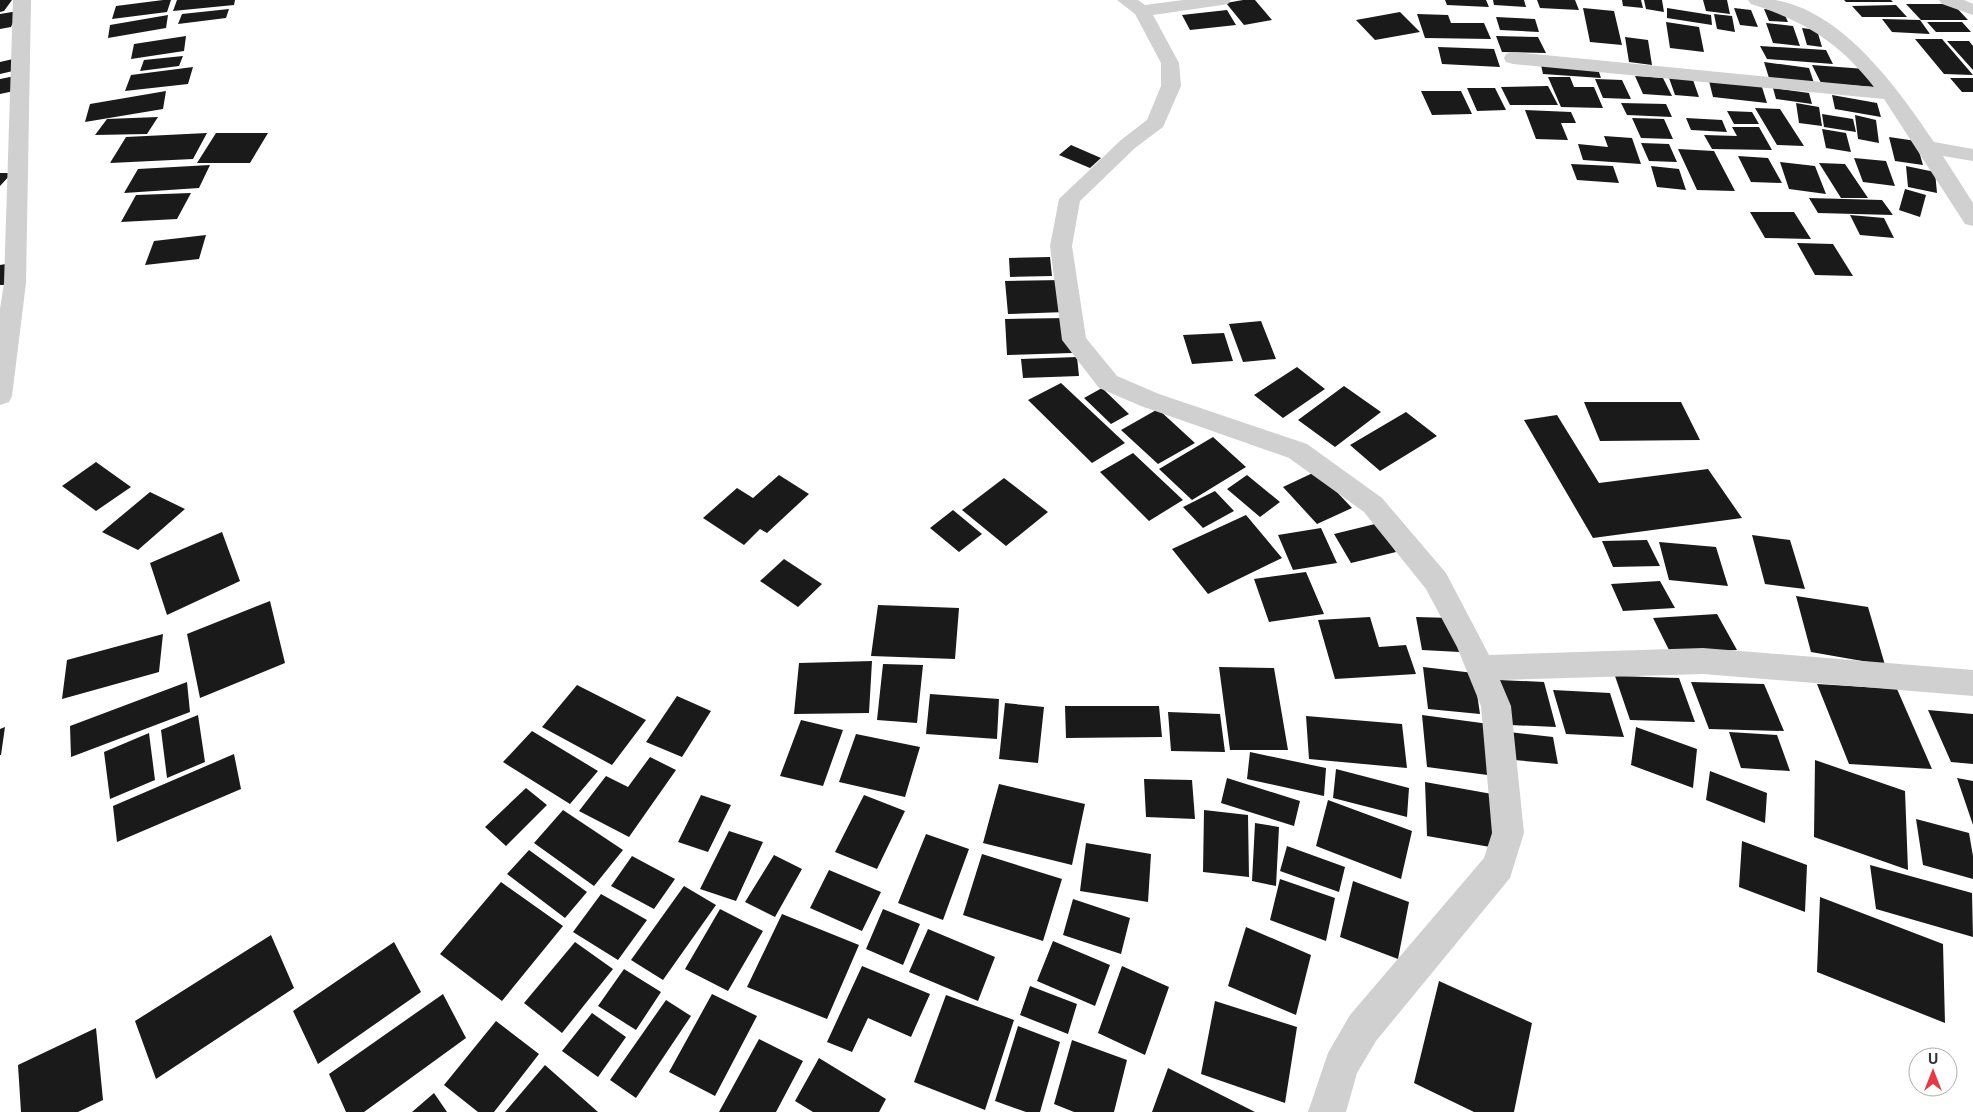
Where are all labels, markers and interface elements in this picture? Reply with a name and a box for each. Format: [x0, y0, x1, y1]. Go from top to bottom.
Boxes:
north arrow [1908, 1047, 1958, 1097]
text: U [1928, 1050, 1938, 1067]

